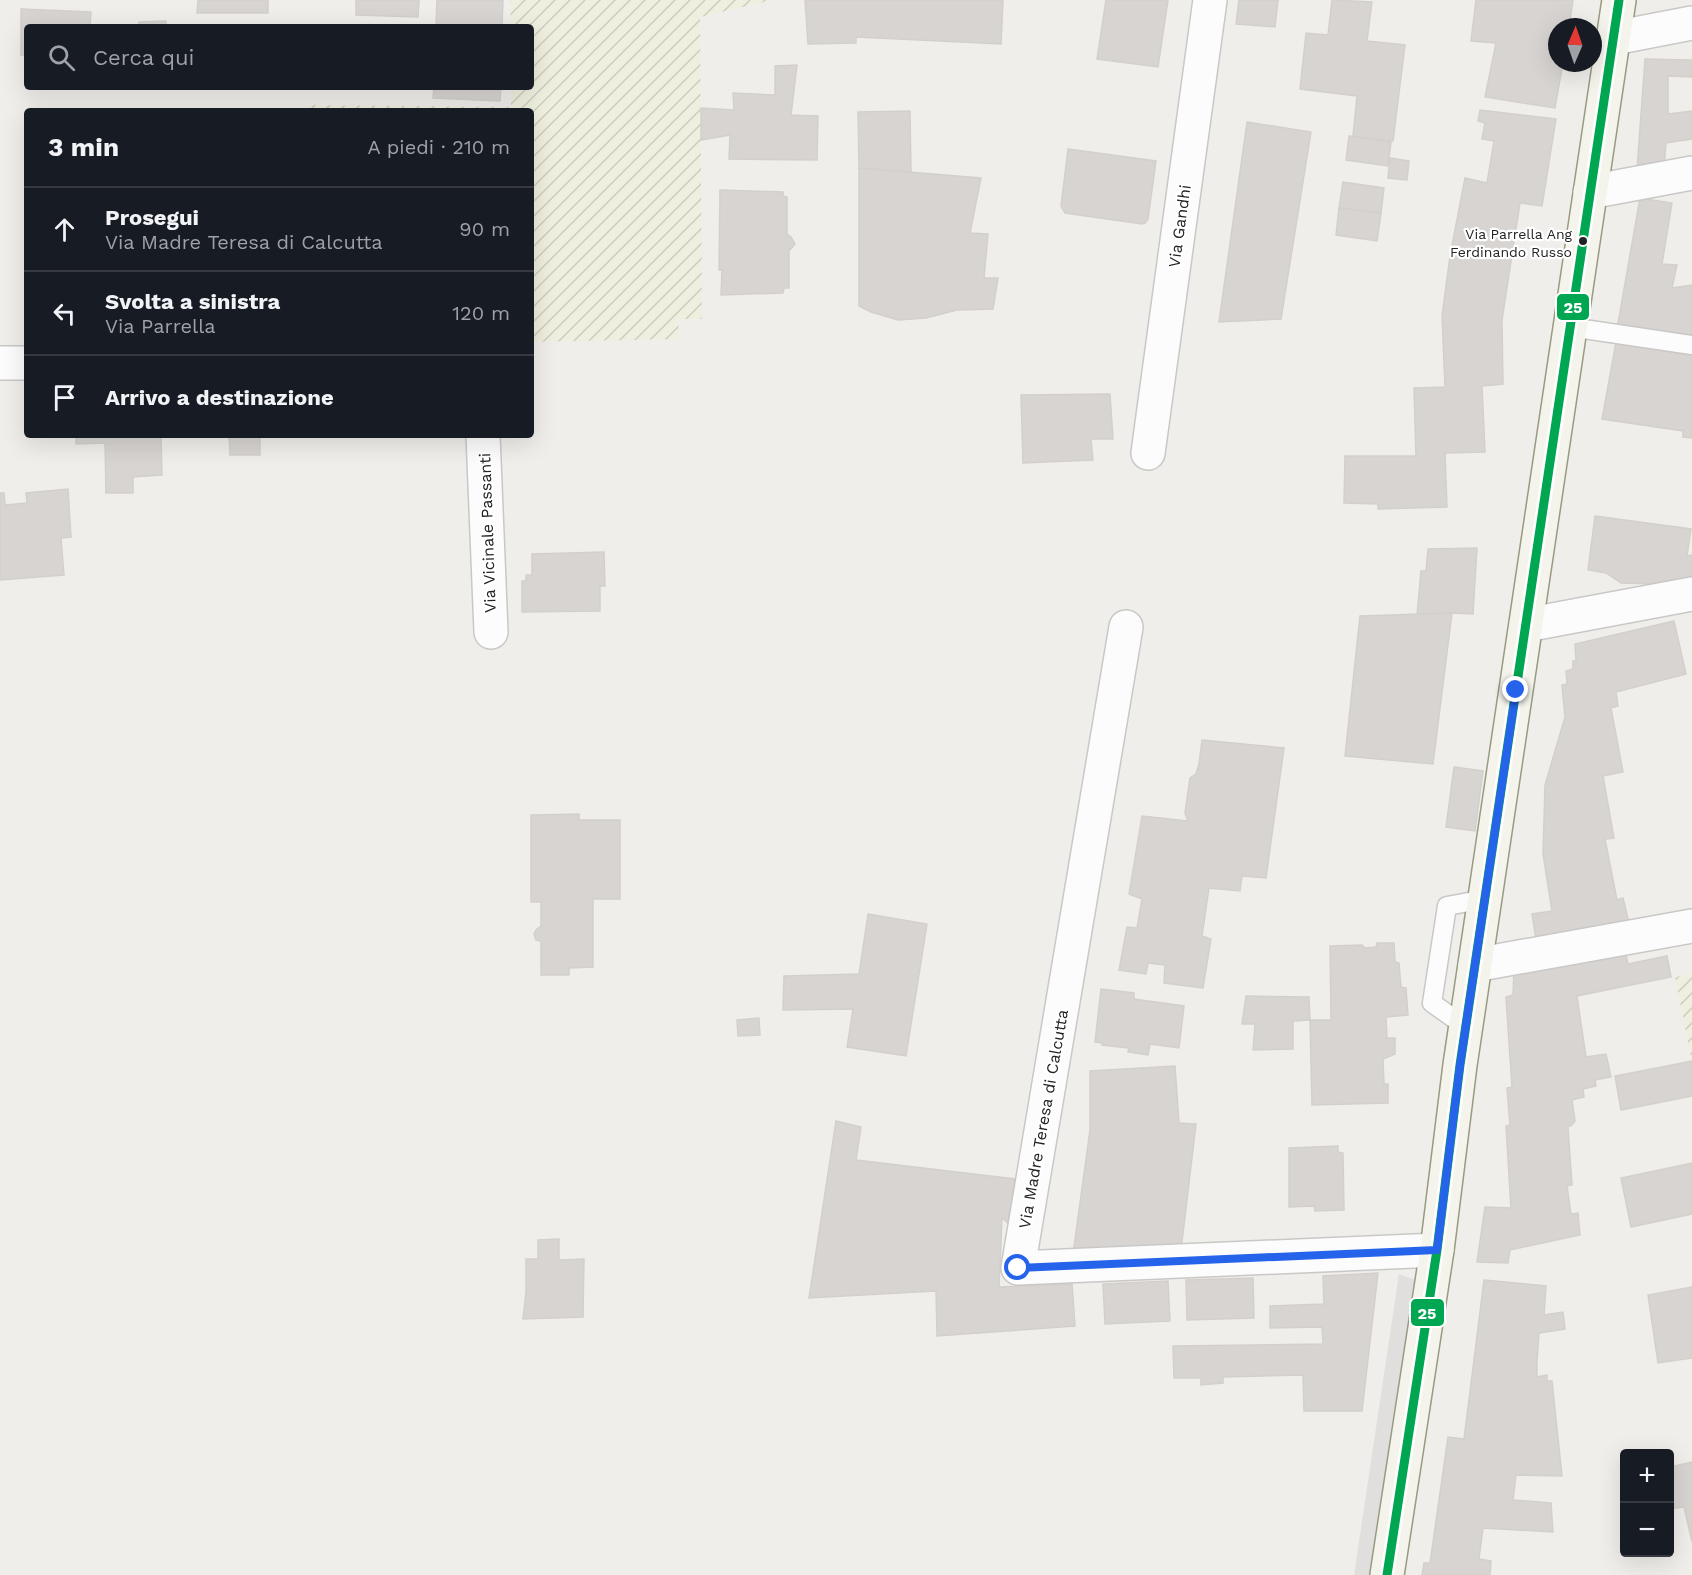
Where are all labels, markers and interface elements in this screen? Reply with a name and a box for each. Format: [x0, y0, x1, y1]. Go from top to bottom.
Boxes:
north arrow [1548, 18, 1602, 72]
search box [24, 24, 534, 90]
icon: search [45, 41, 78, 74]
text: Cerca qui [93, 45, 194, 70]
text: 3 min [48, 132, 119, 162]
text: A piedi · 210 m [368, 135, 510, 159]
street label: Via Gandhi [1164, 183, 1195, 269]
text: Prosegui [105, 205, 199, 230]
icon: ahead [48, 213, 81, 246]
text: 90 m [459, 217, 510, 241]
place label: Via Parrella Ang Ferdinando Russo [1450, 226, 1573, 260]
text: Via Madre Teresa di Calcutta [105, 230, 383, 254]
marker: Via Parrella Ang Ferdinando Russo [1577, 235, 1589, 247]
text: Svolta a sinistra [105, 289, 280, 314]
line badge: 25 [1556, 293, 1590, 321]
icon: left [48, 297, 81, 330]
text: 25 [1564, 298, 1582, 317]
text: 120 m [452, 301, 510, 325]
text: Via Parrella [105, 314, 216, 338]
icon: arrive [48, 381, 81, 414]
text: Arrivo a destinazione [105, 385, 334, 410]
street label: Via Vicinale Passanti [475, 453, 500, 613]
route end [1502, 676, 1528, 702]
street label: Via Madre Teresa di Calcutta [1015, 1008, 1072, 1230]
route start [1004, 1254, 1030, 1280]
line badge: 25 [1410, 1298, 1445, 1327]
text: 25 [1418, 1304, 1436, 1323]
map controls [1620, 1449, 1674, 1557]
button: + [1620, 1449, 1674, 1503]
button: − [1620, 1503, 1674, 1557]

